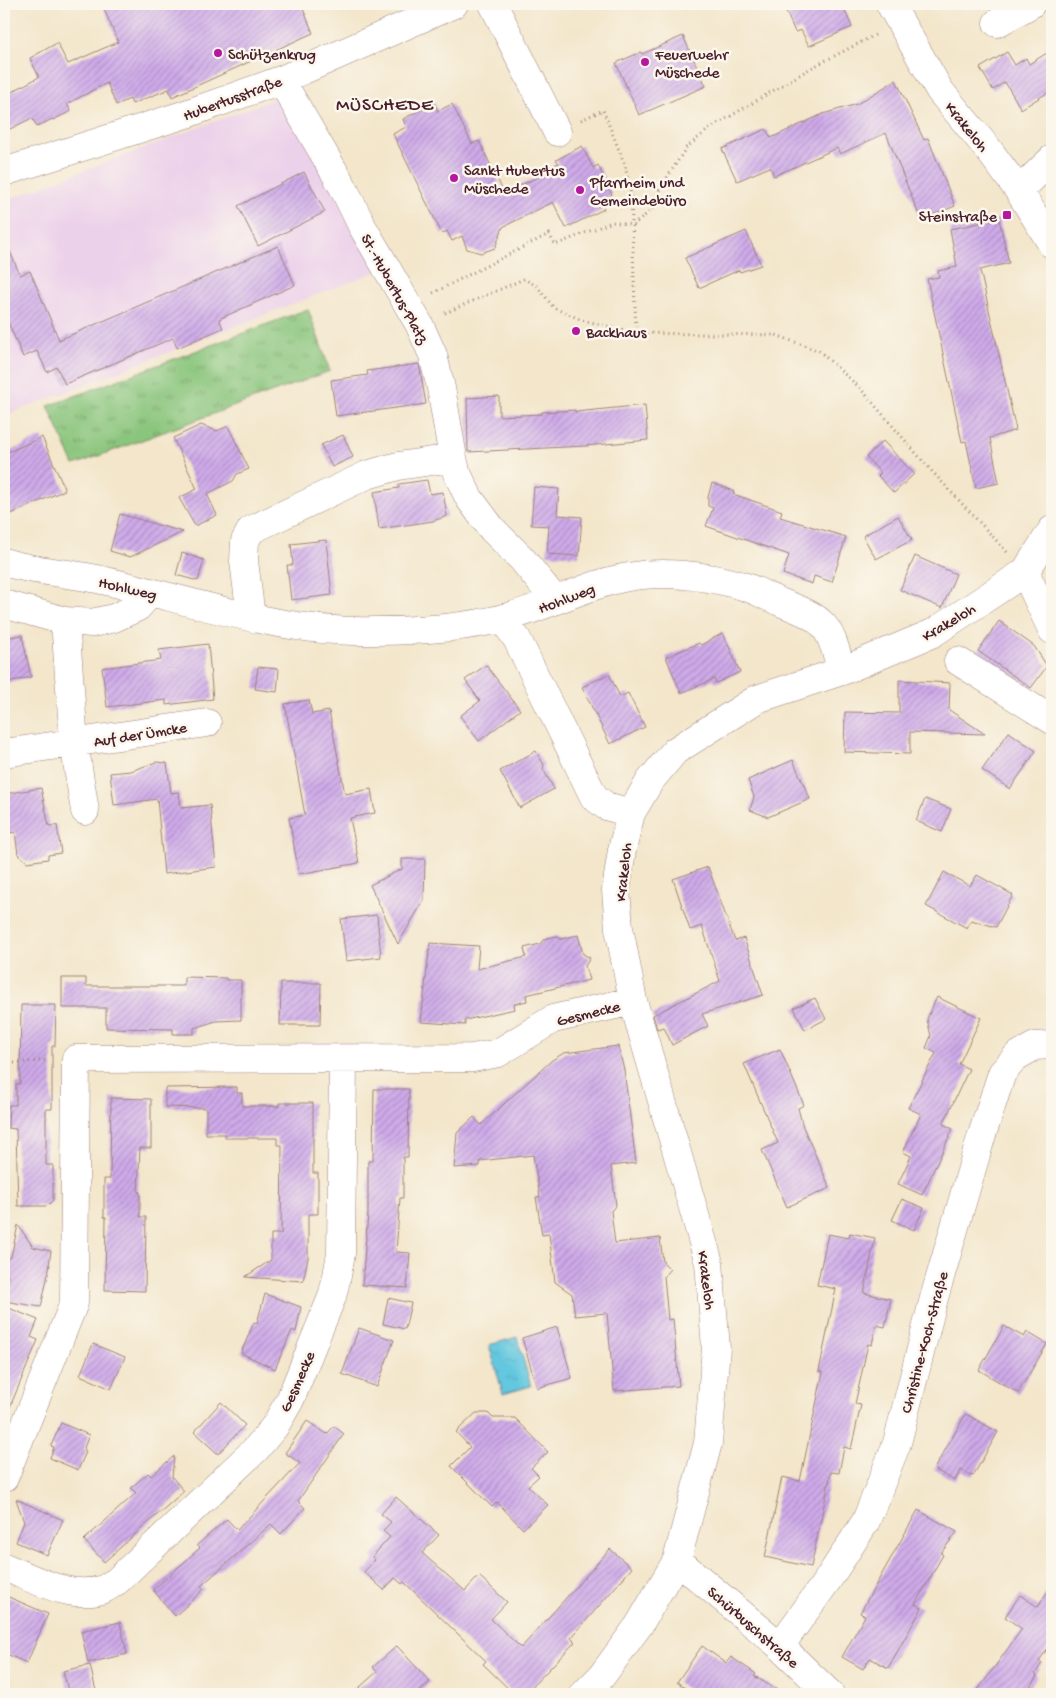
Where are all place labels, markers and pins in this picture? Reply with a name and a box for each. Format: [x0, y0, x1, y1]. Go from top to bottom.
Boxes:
marker: Schützenkrug [212, 47, 224, 59]
place label: Schützenkrug [228, 47, 316, 66]
place label: Feuerwehr Müschede [654, 47, 729, 84]
marker: Feuerwehr Müschede [639, 56, 651, 68]
place label: Sankt Hubertus Müschede [464, 163, 565, 200]
marker: Sankt Hubertus Müschede [448, 172, 460, 184]
place label: Pfarrheim und Gemeindebüro [589, 175, 687, 212]
marker: Pfarrheim und Gemeindebüro [574, 184, 586, 196]
place label: Steinstraße [919, 209, 998, 228]
marker: Steinstraße [1001, 209, 1013, 221]
marker: Backhaus [570, 325, 582, 337]
place label: Backhaus [585, 325, 648, 344]

